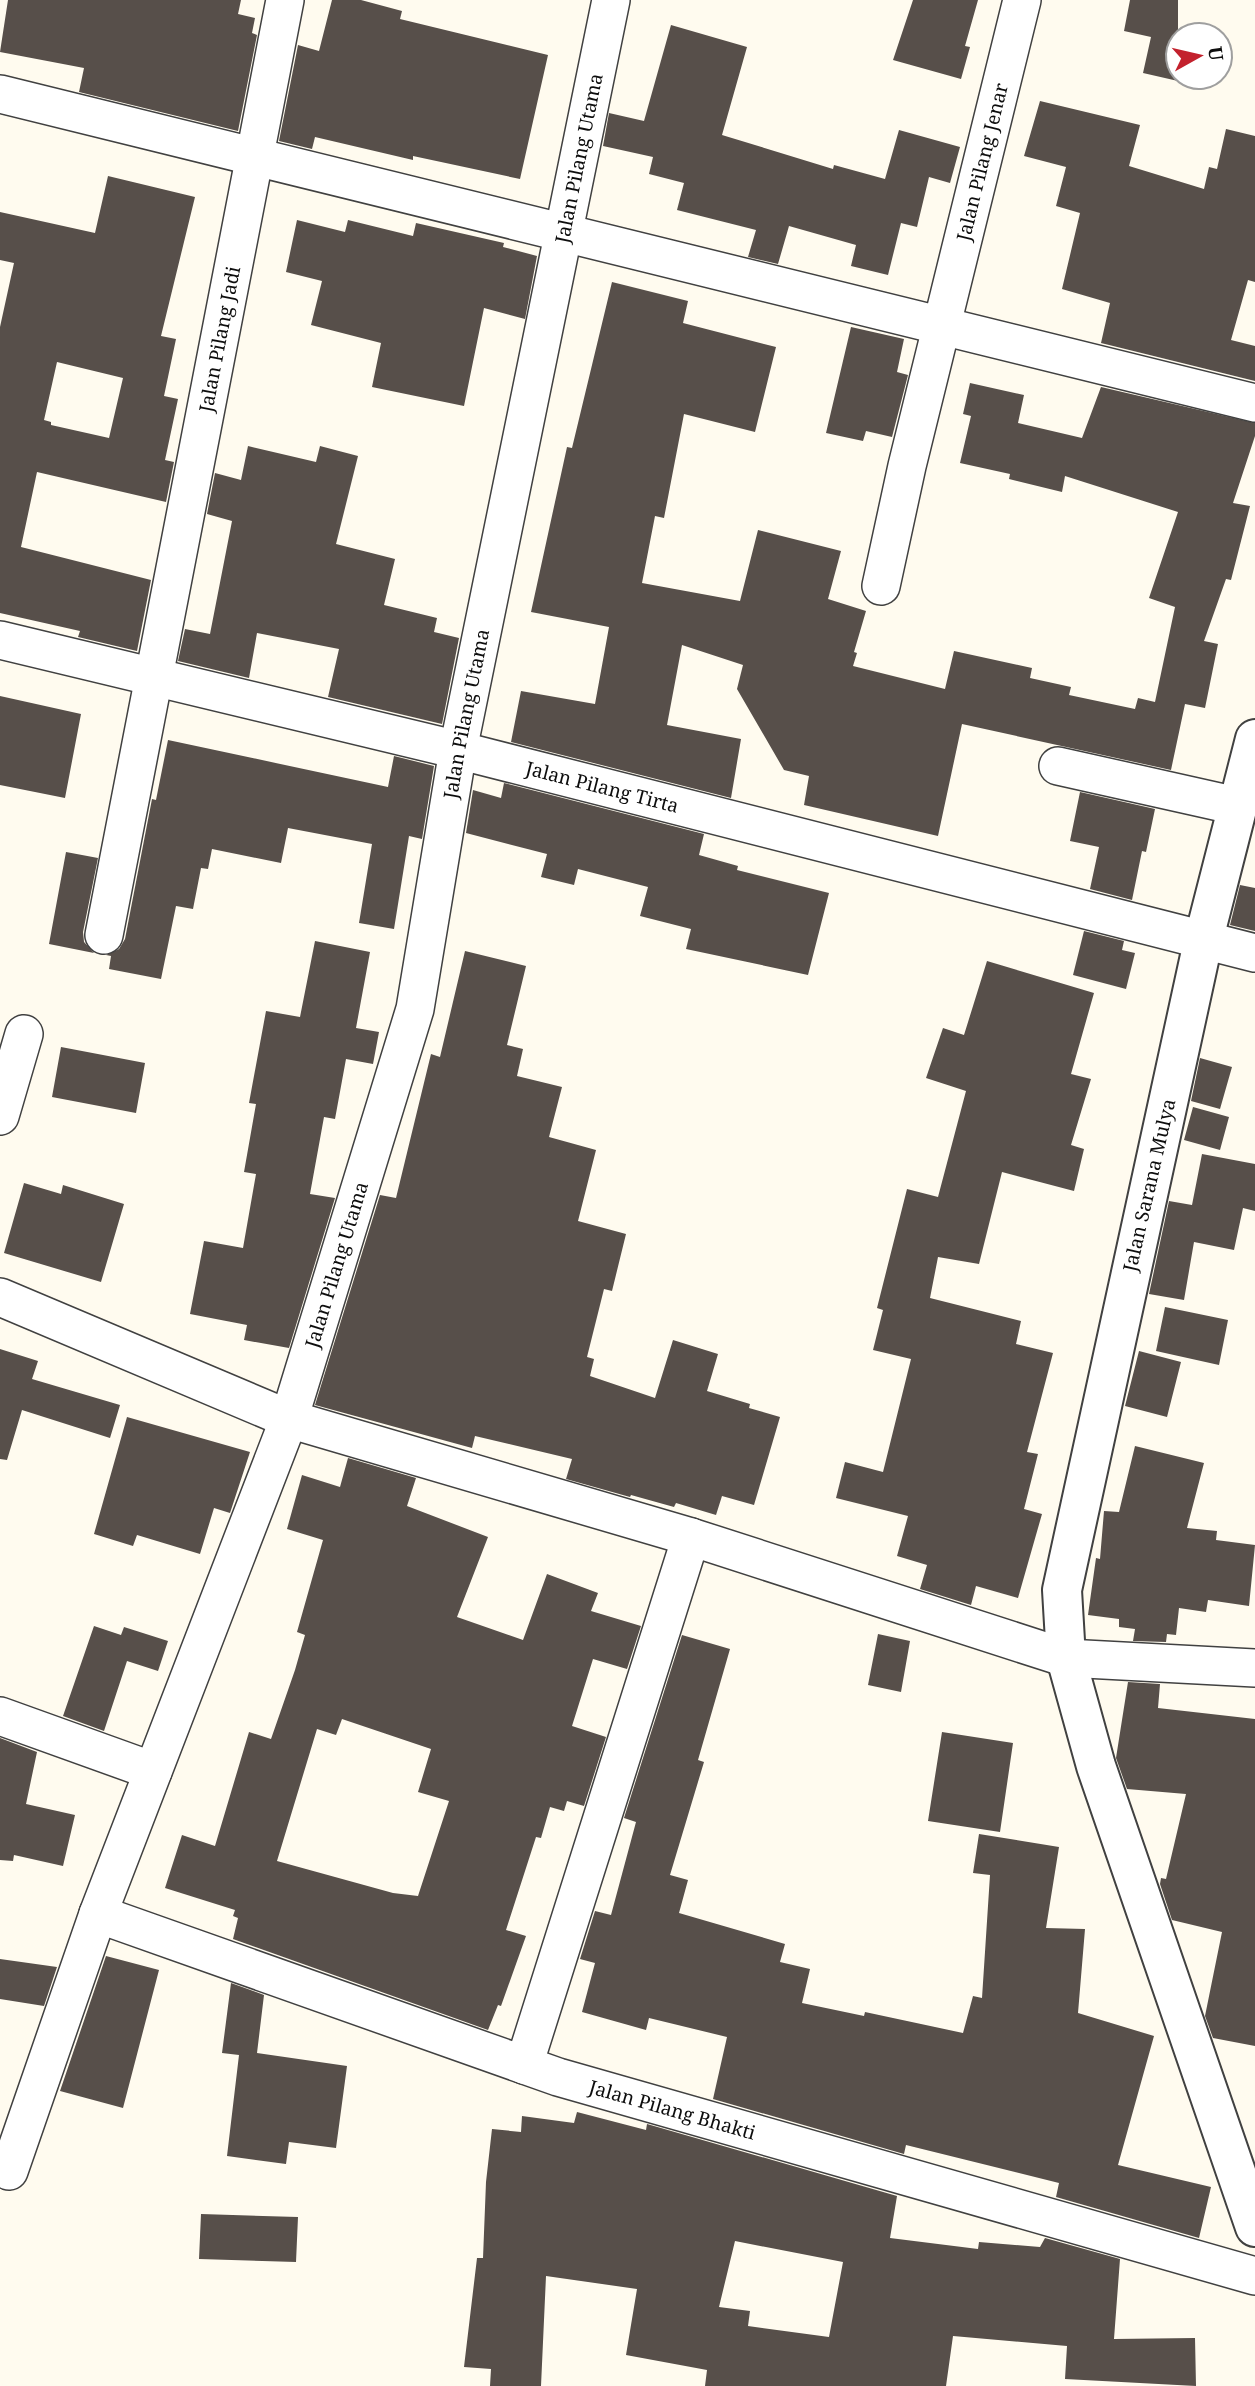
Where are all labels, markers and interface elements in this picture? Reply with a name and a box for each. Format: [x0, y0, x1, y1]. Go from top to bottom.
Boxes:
north arrow [1164, 21, 1234, 91]
text: U [1202, 45, 1230, 62]
street label: Jalan Pilang Utama [549, 71, 609, 246]
street label: Jalan Pilang Jenar [950, 80, 1014, 245]
street label: Jalan Pilang Jadi [192, 264, 246, 415]
street label: Jalan Pilang Utama [437, 627, 495, 802]
street label: Jalan Pilang Tirta [522, 755, 682, 819]
street label: Jalan Sarana Mulya [1116, 1096, 1182, 1275]
street label: Jalan Pilang Utama [298, 1178, 374, 1352]
street label: Jalan Pilang Bhakti [585, 2073, 759, 2146]

